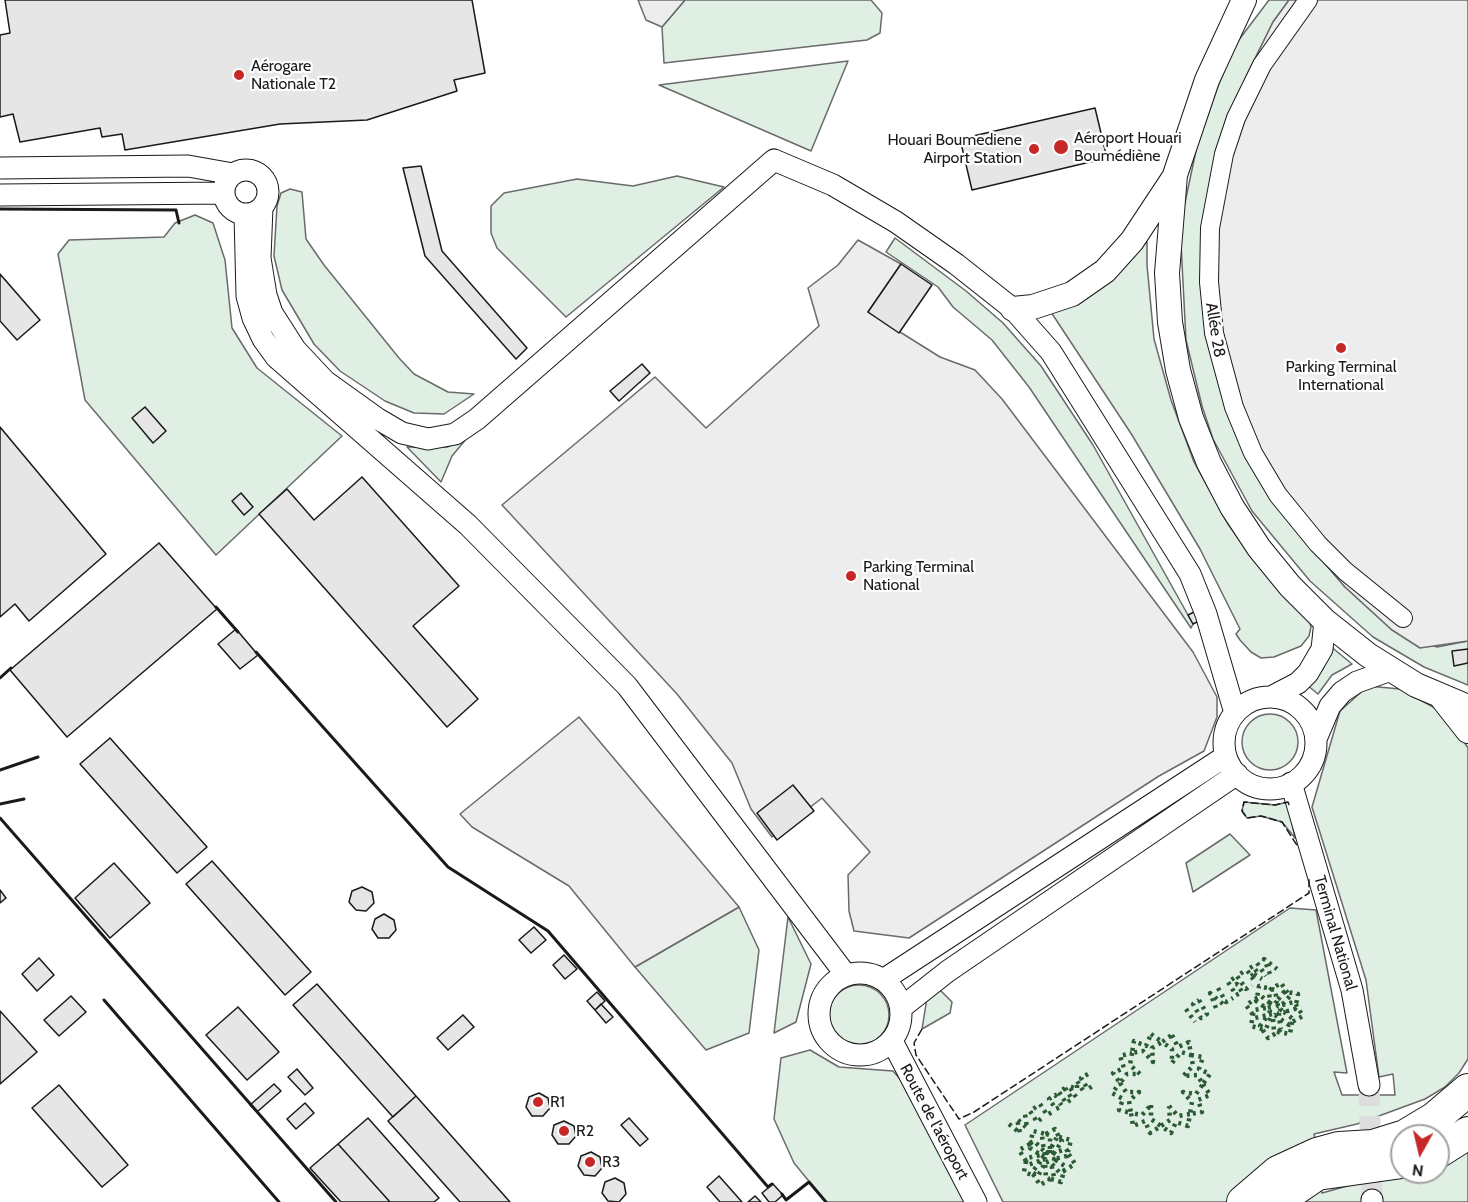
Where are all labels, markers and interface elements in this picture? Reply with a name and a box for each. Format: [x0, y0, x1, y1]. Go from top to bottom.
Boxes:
place label: Aérogare Nationale T2 [251, 56, 336, 94]
marker: Aérogare Nationale T2 [232, 68, 246, 82]
place label: Aéroport Houari Boumédiène [1074, 128, 1182, 166]
place label: Houari Boumediene Airport Station [887, 130, 1022, 168]
marker: Aéroport Houari Boumédiène [1052, 138, 1070, 156]
marker: Houari Boumediene Airport Station [1027, 142, 1041, 156]
street label: Allée 28 [1201, 301, 1229, 359]
marker: Parking Terminal International [1334, 341, 1348, 355]
place label: Parking Terminal International [1285, 357, 1397, 395]
place label: Parking Terminal National [863, 557, 974, 595]
marker: Parking Terminal National [844, 569, 858, 583]
street label: Terminal National [1309, 873, 1361, 993]
street label: Route de l'aéroport [895, 1061, 973, 1183]
place label: R1 [550, 1092, 565, 1112]
marker: R1 [531, 1095, 545, 1109]
place label: R2 [576, 1121, 594, 1141]
marker: R2 [557, 1124, 571, 1138]
north arrow [1390, 1124, 1450, 1184]
place label: R3 [602, 1152, 620, 1172]
marker: R3 [583, 1155, 597, 1169]
text: N [1411, 1160, 1425, 1181]

